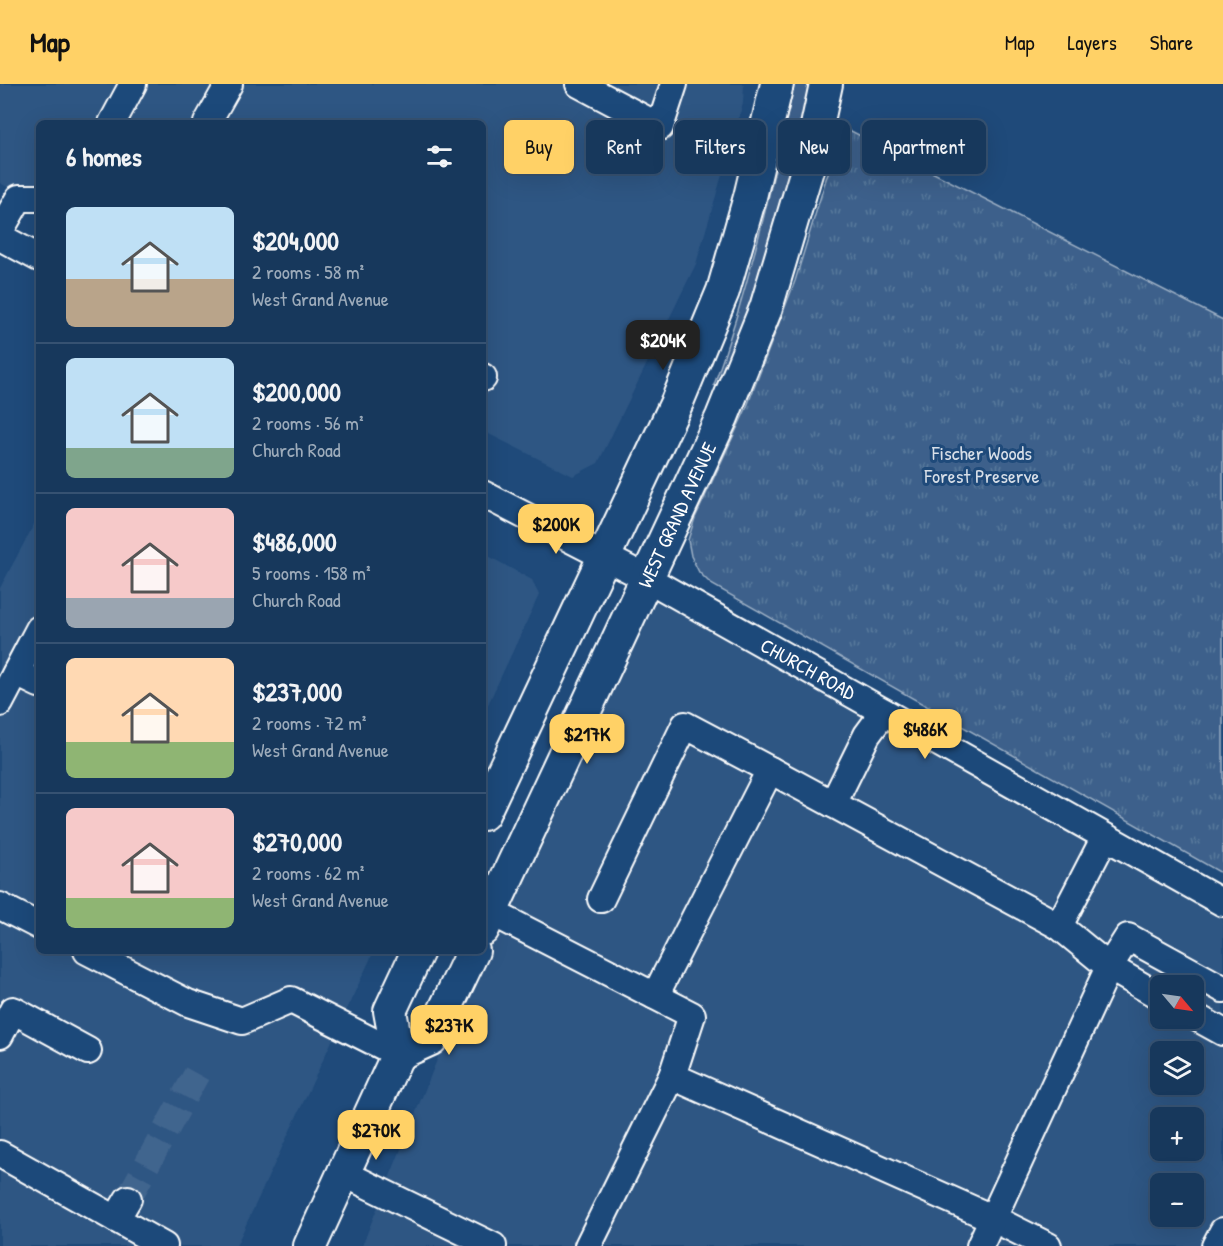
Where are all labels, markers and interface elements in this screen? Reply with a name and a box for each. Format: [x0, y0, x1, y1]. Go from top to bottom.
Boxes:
text: Map [30, 23, 70, 61]
text: Map [1005, 28, 1034, 57]
text: Layers [1067, 28, 1117, 57]
text: Share [1150, 28, 1193, 57]
chip: Buy [504, 120, 574, 174]
chip: Rent [586, 120, 663, 174]
chip: Filters [675, 120, 766, 174]
chip: New [778, 120, 850, 174]
chip: Apartment [862, 120, 986, 174]
text: 6 homes [66, 139, 142, 174]
icon: filters [423, 140, 456, 173]
text: $204,000 [252, 223, 339, 258]
icon: home [114, 231, 186, 303]
text: 2 rooms · 58 m² [252, 258, 364, 285]
text: West Grand Avenue [252, 285, 389, 312]
pin: $204K [621, 320, 705, 371]
text: $204K [640, 326, 686, 353]
text: $200,000 [252, 374, 341, 409]
icon: home [114, 382, 186, 454]
text: 2 rooms · 56 m² [252, 409, 364, 436]
text: Church Road [252, 436, 341, 463]
street label: WEST GRAND AVENUE [631, 437, 722, 592]
park label: Fischer Woods Forest Preserve [924, 439, 1040, 489]
pin: $200K [514, 504, 598, 555]
text: $200K [532, 510, 580, 537]
text: $486,000 [252, 524, 337, 559]
icon: home [114, 532, 186, 604]
text: 5 rooms · 158 m² [252, 559, 371, 586]
text: Church Road [252, 586, 341, 613]
street label: CHURCH ROAD [756, 631, 861, 706]
text: $237,000 [252, 674, 342, 709]
icon: home [114, 682, 186, 754]
text: 2 rooms · 72 m² [252, 709, 366, 736]
pin: $486K [883, 709, 967, 760]
pin: $217K [545, 714, 629, 765]
text: $486K [903, 715, 947, 742]
text: $217K [563, 720, 611, 747]
text: West Grand Avenue [252, 736, 389, 763]
text: $270,000 [252, 824, 342, 859]
icon: home [114, 832, 186, 904]
text: 2 rooms · 62 m² [252, 859, 364, 886]
text: West Grand Avenue [252, 886, 389, 913]
north arrow [1150, 975, 1204, 1029]
map controls [1150, 975, 1204, 1227]
pin: $237K [407, 1005, 491, 1056]
text: $237K [425, 1011, 473, 1038]
button: layers [1150, 1041, 1204, 1095]
button: + [1150, 1107, 1204, 1161]
pin: $270K [334, 1110, 418, 1161]
text: $270K [352, 1116, 400, 1143]
button: − [1150, 1173, 1204, 1227]

